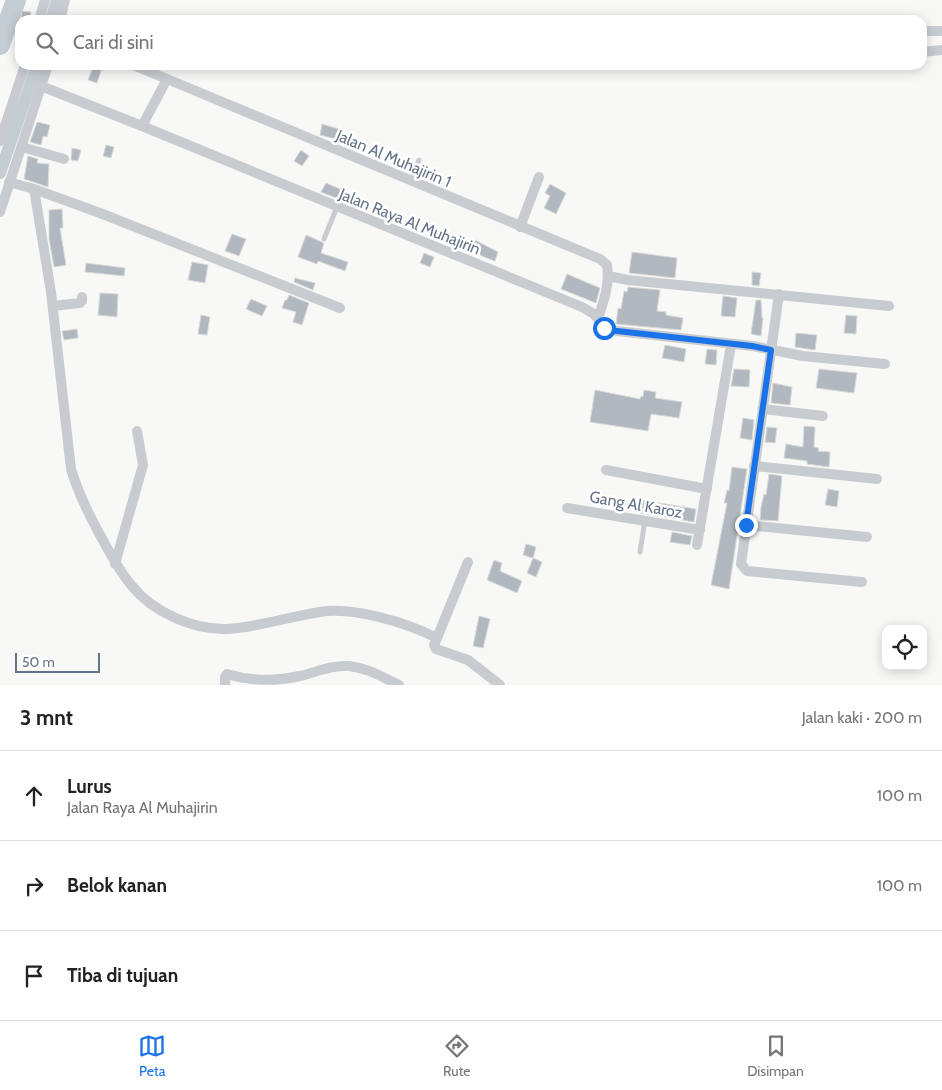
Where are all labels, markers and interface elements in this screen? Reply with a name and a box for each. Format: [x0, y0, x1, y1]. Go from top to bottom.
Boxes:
search box [15, 15, 927, 70]
icon: search [33, 29, 61, 57]
text: Cari di sini [73, 31, 154, 54]
street label: Jalan Al Muhajirin 1 [332, 125, 454, 191]
street label: Jalan Raya Al Muhajirin [335, 184, 483, 259]
route start [593, 317, 616, 340]
street label: Gang Al Karoz [588, 487, 684, 522]
route end [735, 514, 758, 537]
map controls [882, 625, 927, 670]
button: locate [882, 625, 927, 670]
scale bar [15, 650, 100, 673]
text: 50 m [22, 653, 55, 671]
text: 3 mnt [20, 705, 73, 730]
text: Jalan kaki · 200 m [802, 708, 922, 727]
text: Lurus [67, 775, 112, 798]
icon: ahead [20, 782, 48, 810]
text: 100 m [877, 786, 922, 805]
text: Jalan Raya Al Muhajirin [67, 798, 218, 817]
icon: right [20, 872, 48, 900]
text: Belok kanan [67, 874, 167, 897]
text: 100 m [877, 876, 922, 895]
icon: arrive [20, 962, 48, 990]
text: Tiba di tujuan [67, 964, 178, 987]
tab: Peta [138, 1032, 166, 1080]
tab: Rute [443, 1032, 471, 1080]
tab: Disimpan [747, 1032, 804, 1080]

